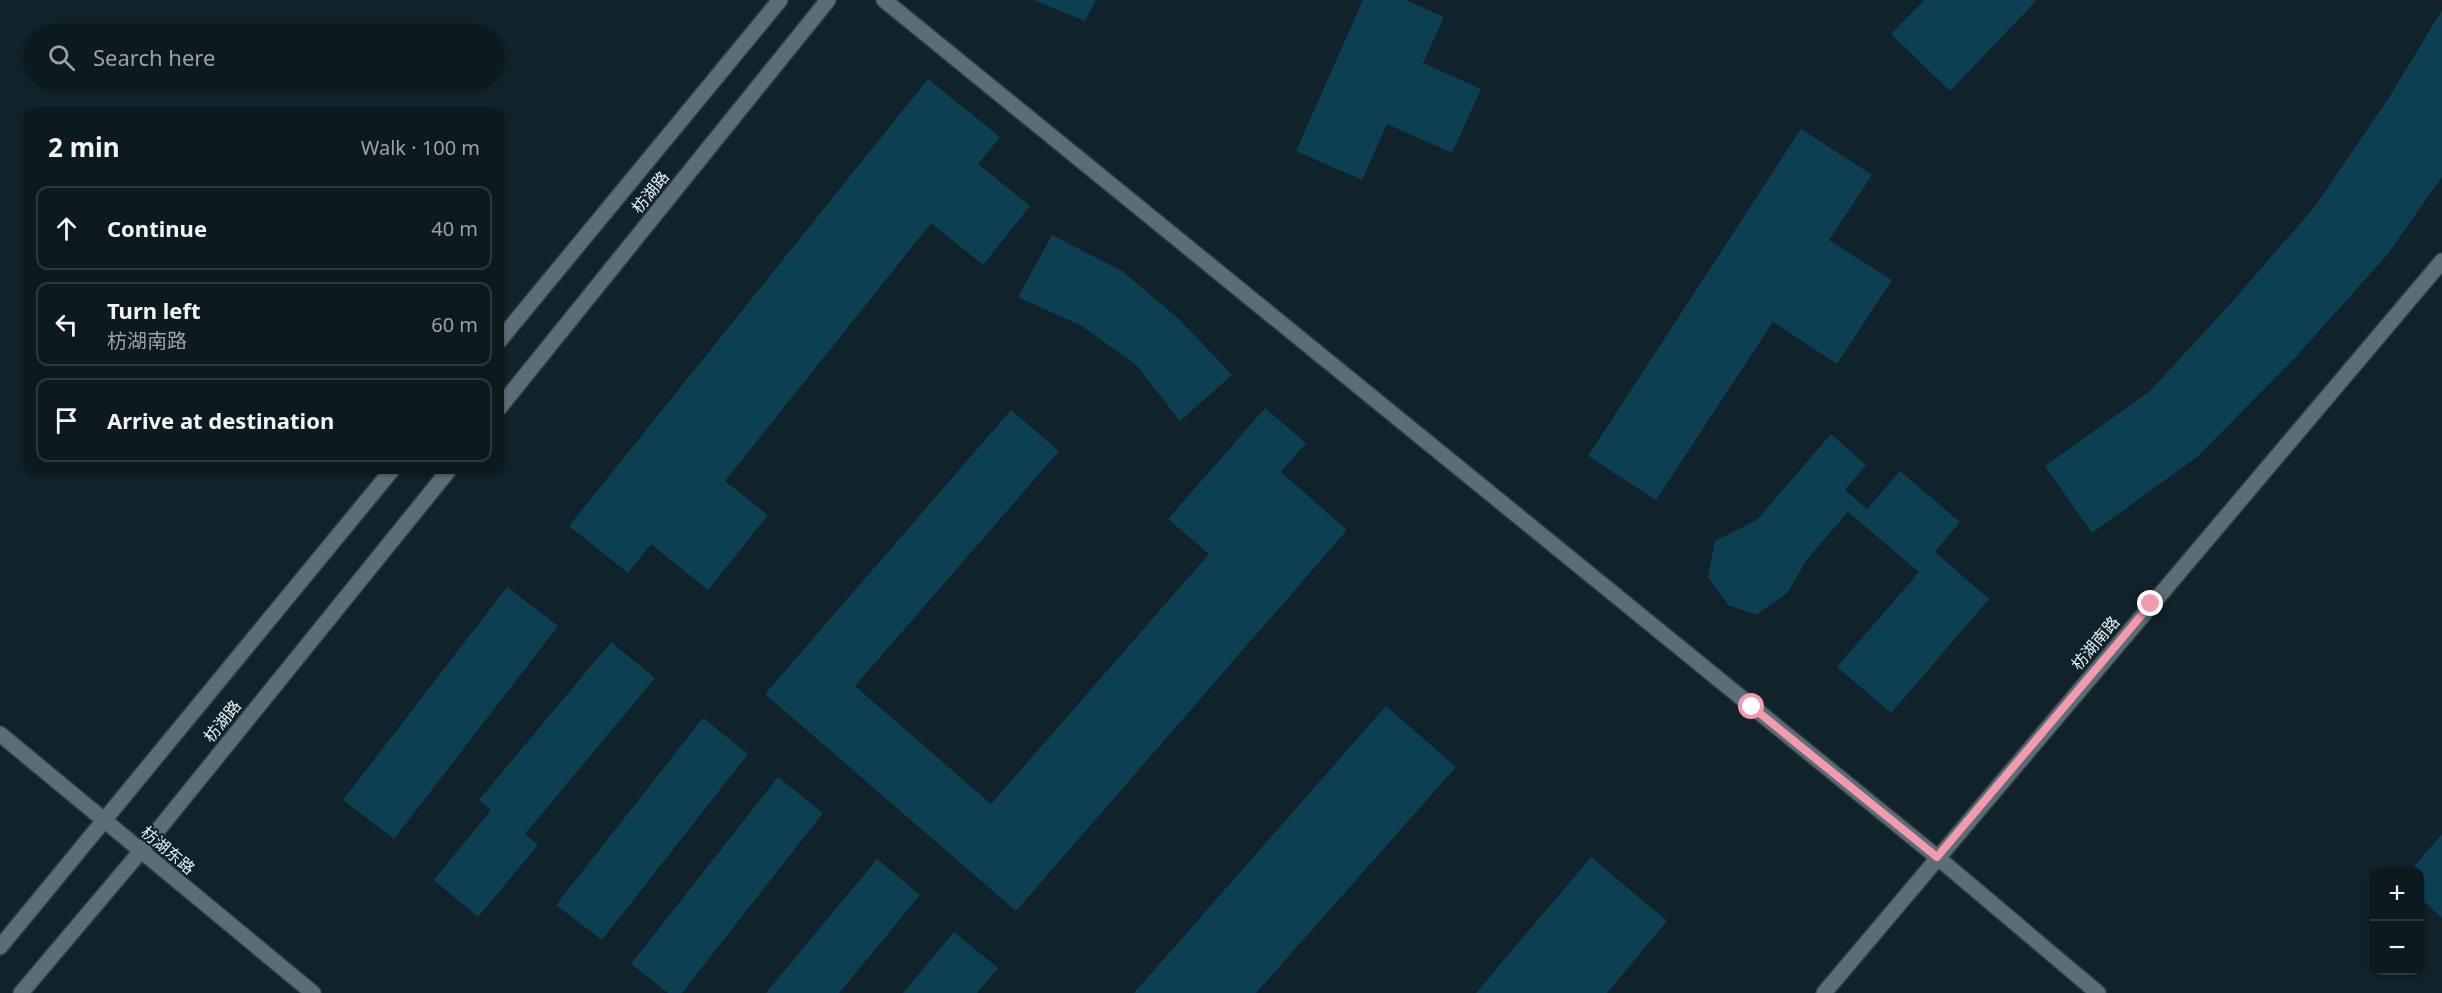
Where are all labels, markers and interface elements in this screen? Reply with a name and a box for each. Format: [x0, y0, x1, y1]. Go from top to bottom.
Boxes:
search box [24, 24, 504, 90]
icon: search [45, 41, 78, 74]
text: Search here [93, 42, 215, 72]
text: 2 min [48, 129, 120, 165]
text: Walk · 100 m [361, 134, 480, 161]
street label: 枋湖路 [626, 166, 674, 218]
icon: ahead [50, 212, 83, 245]
text: Continue [107, 213, 207, 243]
text: 40 m [431, 215, 478, 242]
text: Turn left [107, 295, 201, 325]
icon: left [50, 308, 83, 341]
text: 60 m [431, 311, 478, 338]
text: 枋湖南路 [107, 327, 187, 354]
icon: arrive [50, 404, 83, 437]
text: Arrive at destination [107, 405, 334, 435]
route end [2137, 590, 2163, 616]
street label: 枋湖南路 [2066, 611, 2124, 675]
route start [1738, 693, 1764, 719]
street label: 枋湖路 [198, 695, 246, 747]
street label: 枋湖东路 [136, 821, 200, 879]
map controls [2370, 867, 2424, 975]
button: + [2370, 867, 2424, 921]
button: − [2370, 921, 2424, 975]

